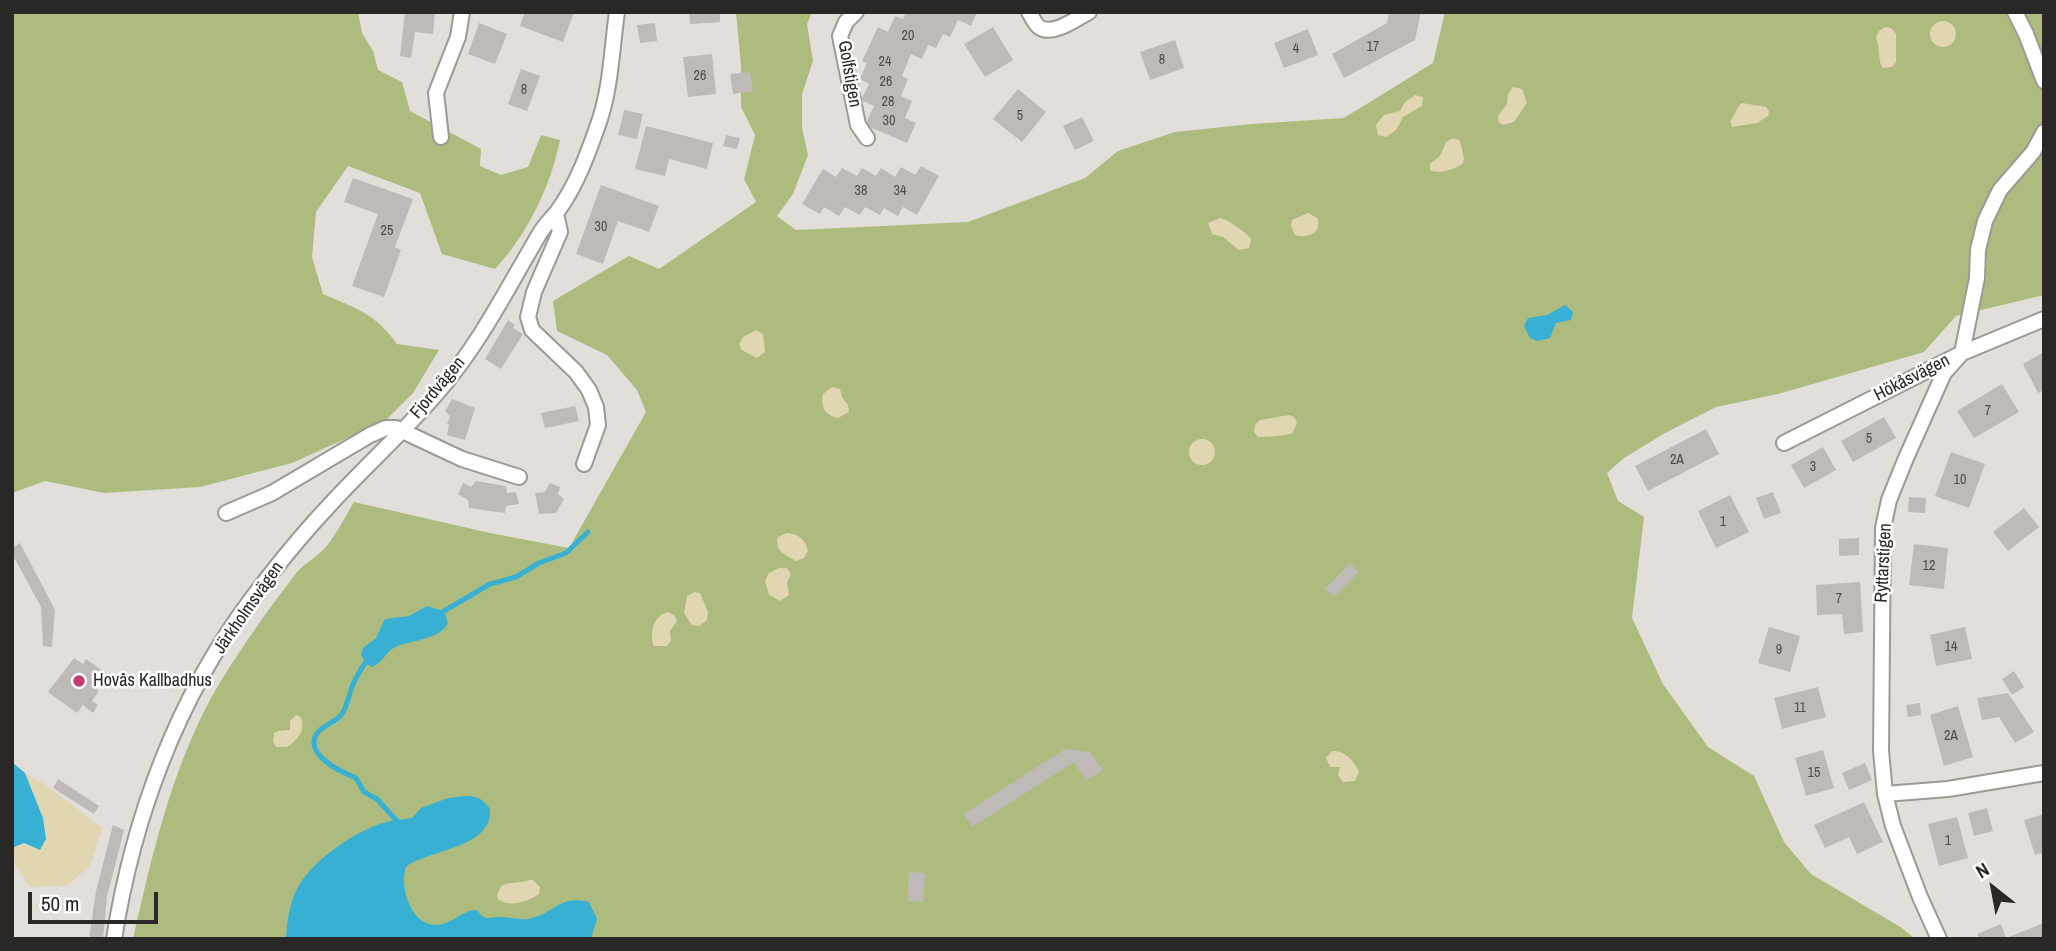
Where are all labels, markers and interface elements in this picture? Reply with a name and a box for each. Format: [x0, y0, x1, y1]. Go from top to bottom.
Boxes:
house number: 20 [902, 28, 914, 44]
street label: Golfstigen [833, 39, 865, 109]
house number: 17 [1367, 39, 1379, 55]
house number: 4 [1293, 41, 1299, 57]
house number: 8 [1159, 52, 1165, 68]
house number: 24 [879, 54, 891, 70]
house number: 26 [694, 68, 706, 84]
house number: 26 [880, 74, 892, 90]
house number: 8 [521, 82, 527, 98]
house number: 28 [882, 94, 894, 110]
house number: 5 [1017, 108, 1023, 124]
house number: 30 [883, 113, 895, 129]
house number: 38 [855, 183, 867, 199]
house number: 34 [894, 183, 906, 199]
house number: 30 [595, 219, 607, 235]
house number: 25 [381, 223, 393, 239]
street label: Hökåsvägen [1871, 350, 1953, 406]
street label: Fjordvägen [406, 353, 470, 423]
house number: 7 [1985, 403, 1991, 419]
house number: 5 [1866, 431, 1872, 447]
house number: 2A [1670, 452, 1684, 468]
house number: 3 [1810, 459, 1816, 475]
house number: 10 [1954, 472, 1966, 488]
house number: 1 [1720, 514, 1726, 530]
street label: Ryttarstigen [1871, 523, 1897, 603]
street label: Järkholmsvägen [209, 558, 289, 658]
house number: 12 [1923, 558, 1935, 574]
house number: 7 [1836, 591, 1842, 607]
house number: 14 [1945, 639, 1957, 655]
house number: 9 [1776, 642, 1782, 658]
place label: Hovås Kallbadhus [93, 670, 212, 692]
marker: Hovås Kallbadhus [71, 673, 87, 689]
house number: 11 [1794, 700, 1806, 716]
house number: 2A [1944, 728, 1958, 744]
house number: 15 [1808, 765, 1820, 781]
house number: 1 [1945, 833, 1951, 849]
north arrow [1958, 853, 2028, 923]
text: N [1971, 856, 1994, 884]
scale bar [32, 878, 161, 922]
text: 50 m [41, 889, 79, 918]

